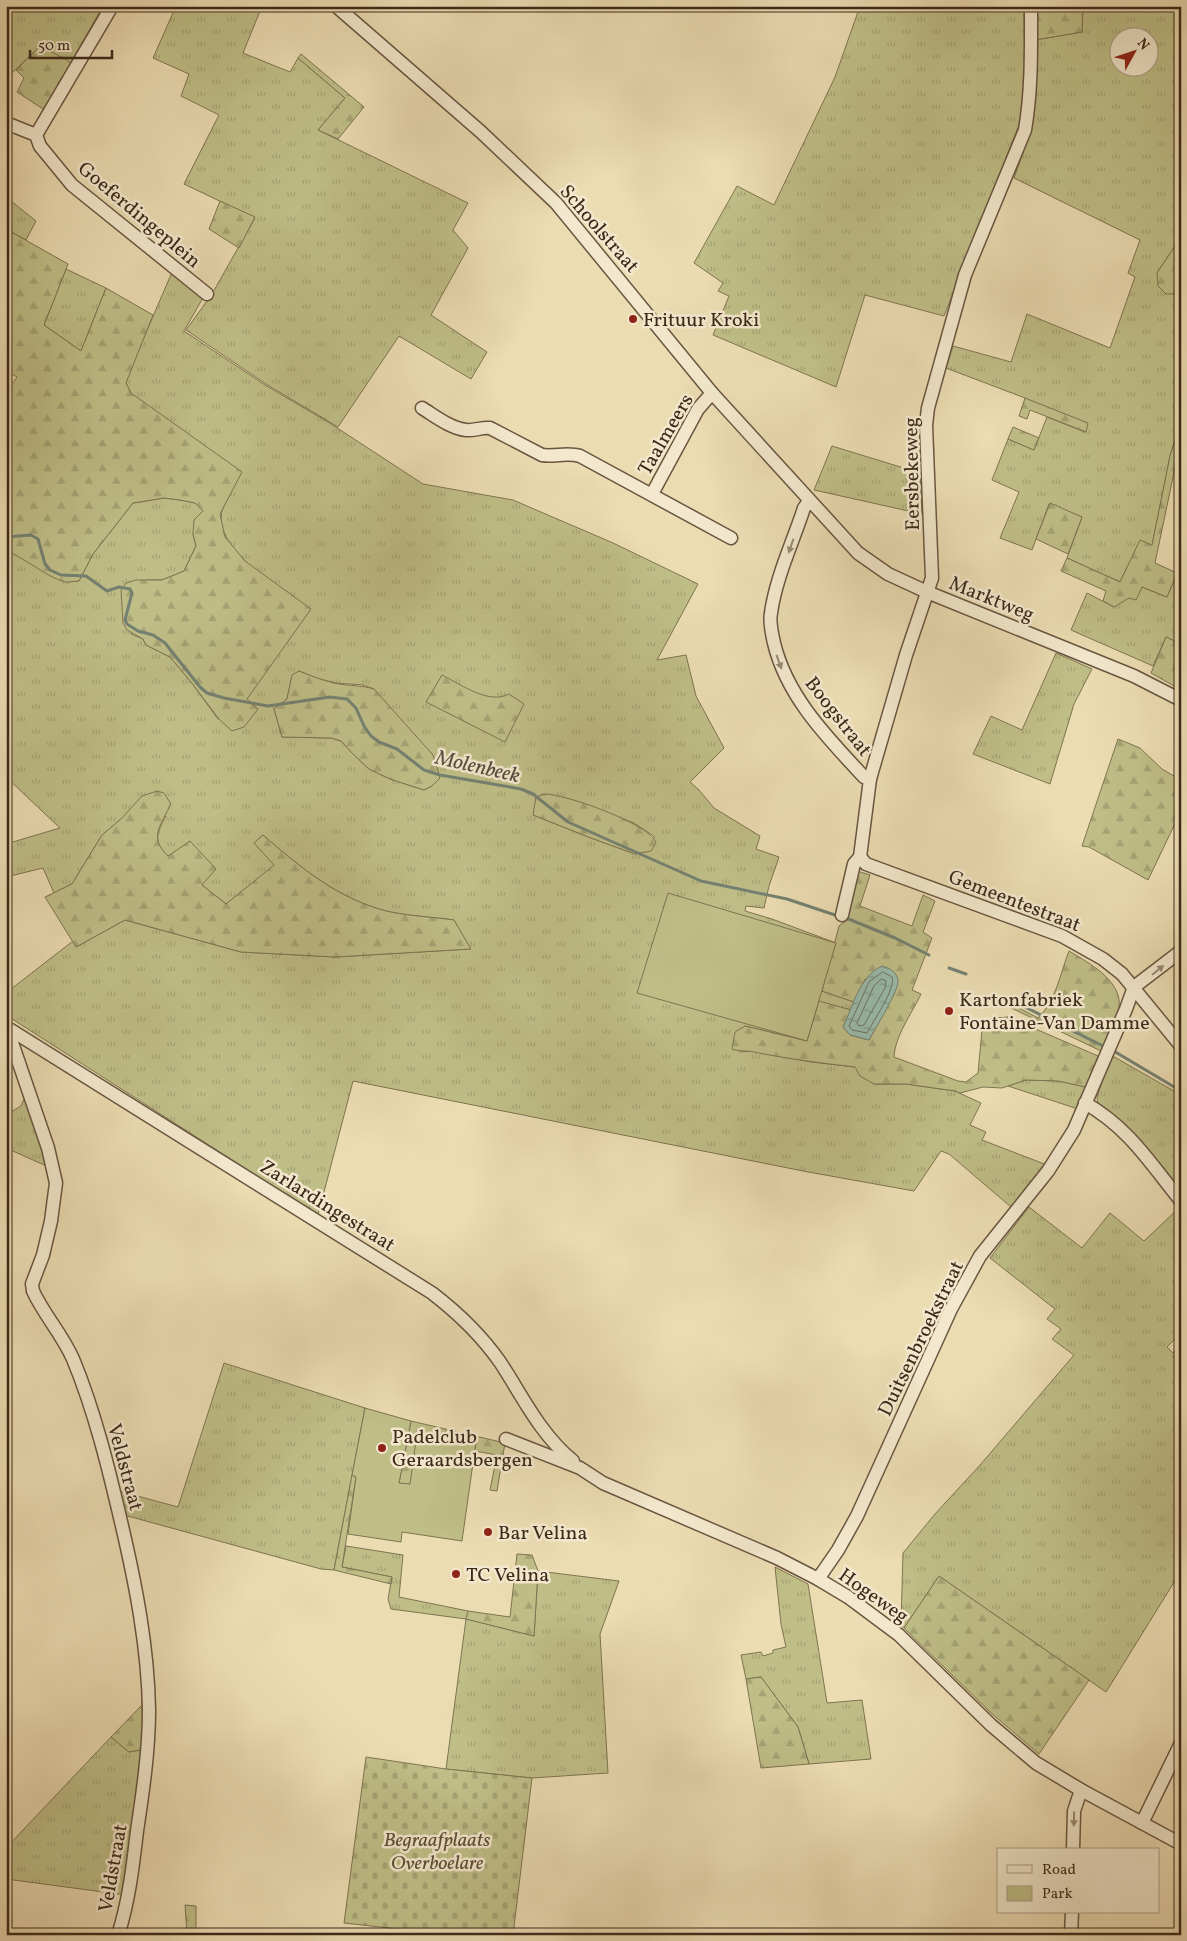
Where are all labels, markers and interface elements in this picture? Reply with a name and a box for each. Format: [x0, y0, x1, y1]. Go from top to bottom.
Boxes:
scale bar [30, 28, 112, 60]
north arrow [1110, 28, 1160, 78]
text: N [1132, 35, 1153, 55]
text: 50 m [38, 36, 70, 57]
street label: Goeferdingeplein [71, 156, 206, 275]
street label: Schoolstraat [552, 179, 645, 280]
place label: Frituur Kroki [643, 307, 759, 335]
marker: Frituur Kroki [627, 313, 639, 325]
street label: Taalmeers [632, 389, 701, 481]
street label: Eersbekeweg [898, 417, 928, 531]
one-way arrow [787, 539, 795, 554]
street label: Marktweg [944, 570, 1038, 630]
one-way arrow [775, 655, 783, 670]
street label: Boogstraat [797, 671, 878, 763]
water label: Molenbeek [432, 743, 523, 791]
street label: Gemeentestraat [944, 864, 1084, 940]
one-way arrow [1151, 964, 1164, 975]
place label: Kartonfabriek Fontaine-Van Damme [959, 987, 1150, 1038]
marker: Kartonfabriek Fontaine-Van Damme [943, 1005, 955, 1017]
street label: Zarlardingestraat [254, 1154, 400, 1260]
street label: Duitsenbroekstraat [872, 1256, 972, 1421]
street label: Veldstraat [99, 1421, 149, 1514]
place label: Padelclub Geraardsbergen [392, 1424, 533, 1475]
marker: Padelclub Geraardsbergen [376, 1442, 388, 1454]
place label: Bar Velina [498, 1520, 587, 1548]
marker: Bar Velina [482, 1526, 494, 1538]
place label: TC Velina [466, 1562, 549, 1590]
street label: Hogeweg [832, 1562, 914, 1631]
marker: TC Velina [450, 1568, 462, 1580]
one-way arrow [1070, 1811, 1078, 1827]
street label: Veldstraat [92, 1822, 135, 1915]
park label: Begraafplaats Overboelare [384, 1827, 491, 1878]
legend [997, 1848, 1160, 1914]
text: Road [1042, 1860, 1076, 1881]
text: Park [1042, 1884, 1073, 1905]

